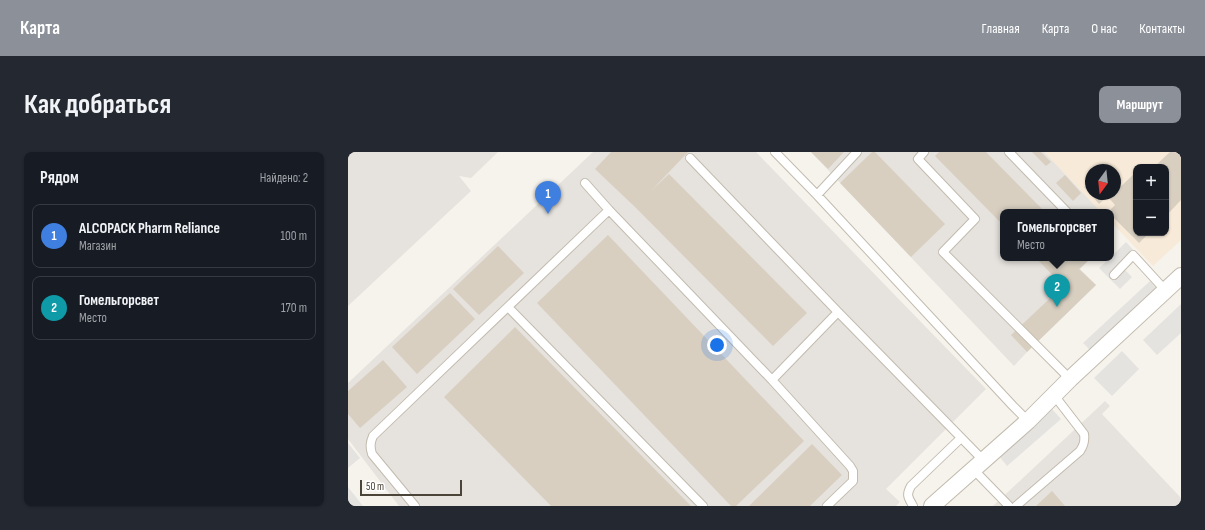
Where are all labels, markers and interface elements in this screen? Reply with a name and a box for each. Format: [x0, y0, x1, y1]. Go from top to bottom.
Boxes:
text: Карта [20, 17, 60, 40]
text: Главная [982, 20, 1020, 37]
text: Карта [1042, 20, 1069, 37]
text: О нас [1091, 20, 1117, 37]
text: Контакты [1139, 20, 1185, 37]
button: Маршрут [1099, 86, 1181, 123]
text: Как добраться [24, 88, 171, 121]
north arrow [1085, 164, 1121, 200]
map controls [1133, 164, 1169, 236]
button: + [1133, 164, 1169, 200]
text: Рядом [40, 168, 79, 188]
text: Найдено: 2 [260, 170, 308, 186]
pin: 1 [535, 181, 561, 214]
button: − [1133, 200, 1169, 236]
popup [1000, 209, 1114, 261]
text: Гомельгорсвет [1017, 218, 1097, 237]
text: ALCOPACK Pharm Reliance [79, 219, 220, 238]
text: 1 [51, 228, 57, 244]
text: 100 m [280, 228, 307, 244]
text: Место [1017, 237, 1045, 253]
text: Магазин [79, 238, 116, 254]
pin: 2 [1044, 274, 1070, 307]
text: Гомельгорсвет [79, 291, 159, 310]
text: 2 [51, 300, 57, 316]
text: 170 m [281, 300, 307, 316]
text: Место [79, 310, 107, 326]
your location [707, 335, 727, 355]
scale bar [360, 478, 462, 497]
text: 50 m [366, 480, 384, 493]

